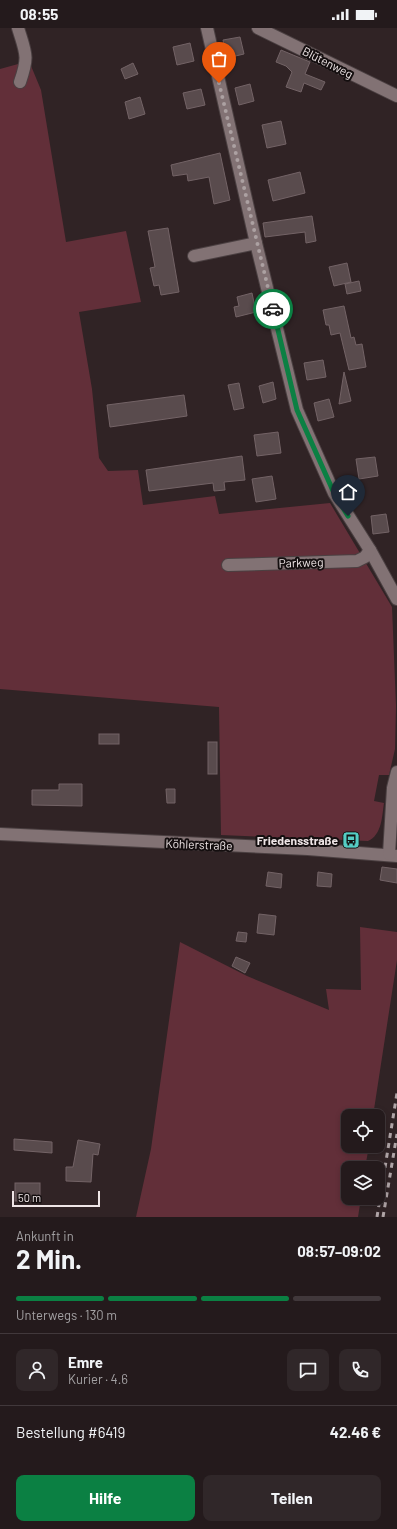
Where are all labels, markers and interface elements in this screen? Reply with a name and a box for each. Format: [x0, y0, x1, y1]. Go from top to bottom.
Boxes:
text: 08:55 [20, 5, 58, 23]
pin [202, 42, 236, 83]
street label: Blütenweg [300, 43, 356, 81]
icon: bag [208, 48, 230, 70]
courier [253, 289, 293, 329]
icon: car [262, 298, 284, 320]
pin [331, 475, 365, 516]
icon: home [337, 481, 359, 503]
street label: Parkweg [278, 554, 324, 570]
bus stop icon: Friedensstraße [341, 830, 361, 850]
place label: Friedensstraße [257, 833, 338, 847]
street label: Köhlerstraße [165, 836, 233, 852]
map controls [341, 1109, 385, 1205]
button: locate [341, 1109, 385, 1153]
button: layers [341, 1161, 385, 1205]
scale bar [12, 1189, 100, 1208]
text: 50 m [18, 1191, 41, 1204]
text: Ankunft in [16, 1228, 74, 1244]
text: 08:57–09:02 [297, 1242, 381, 1260]
text: 2 Min. [16, 1243, 82, 1274]
text: Unterwegs · 130 m [16, 1307, 117, 1323]
button: person [16, 1349, 58, 1391]
button: chat [287, 1349, 329, 1391]
button: phone [339, 1349, 381, 1391]
text: Emre [68, 1353, 103, 1371]
text: Kurier · 4.6 [68, 1371, 128, 1387]
text: Bestellung #6419 [16, 1423, 125, 1441]
text: 42.46 € [330, 1423, 381, 1441]
button: Hilfe [16, 1475, 195, 1521]
button: Teilen [203, 1475, 381, 1521]

